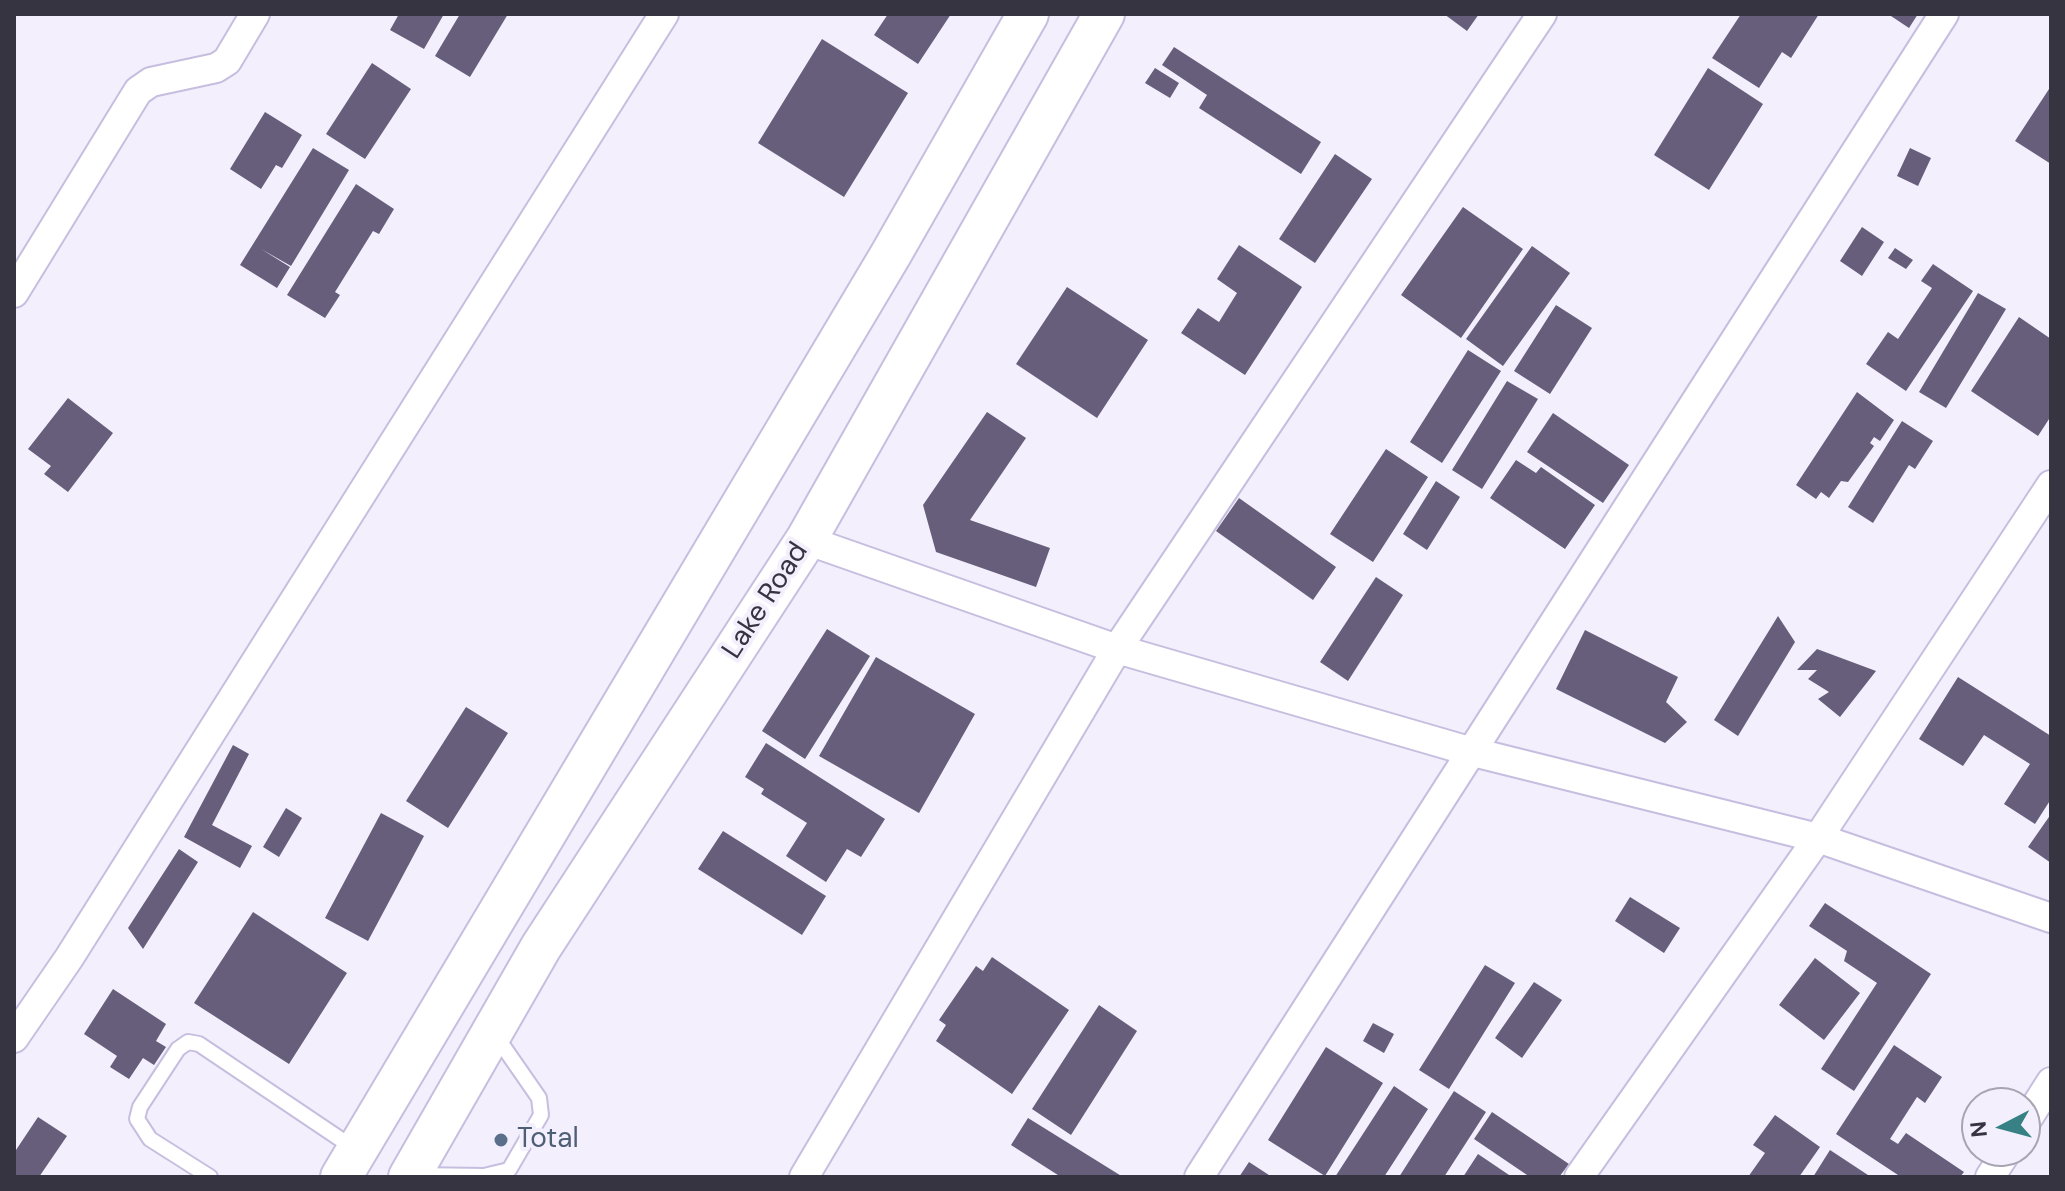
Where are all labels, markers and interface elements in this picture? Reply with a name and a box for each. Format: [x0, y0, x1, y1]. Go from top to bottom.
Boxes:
street label: Lake Road [716, 537, 816, 665]
north arrow [1961, 1087, 2041, 1167]
text: N [1963, 1120, 1994, 1139]
place label: Total [517, 1123, 579, 1157]
marker: Total [492, 1131, 510, 1149]

